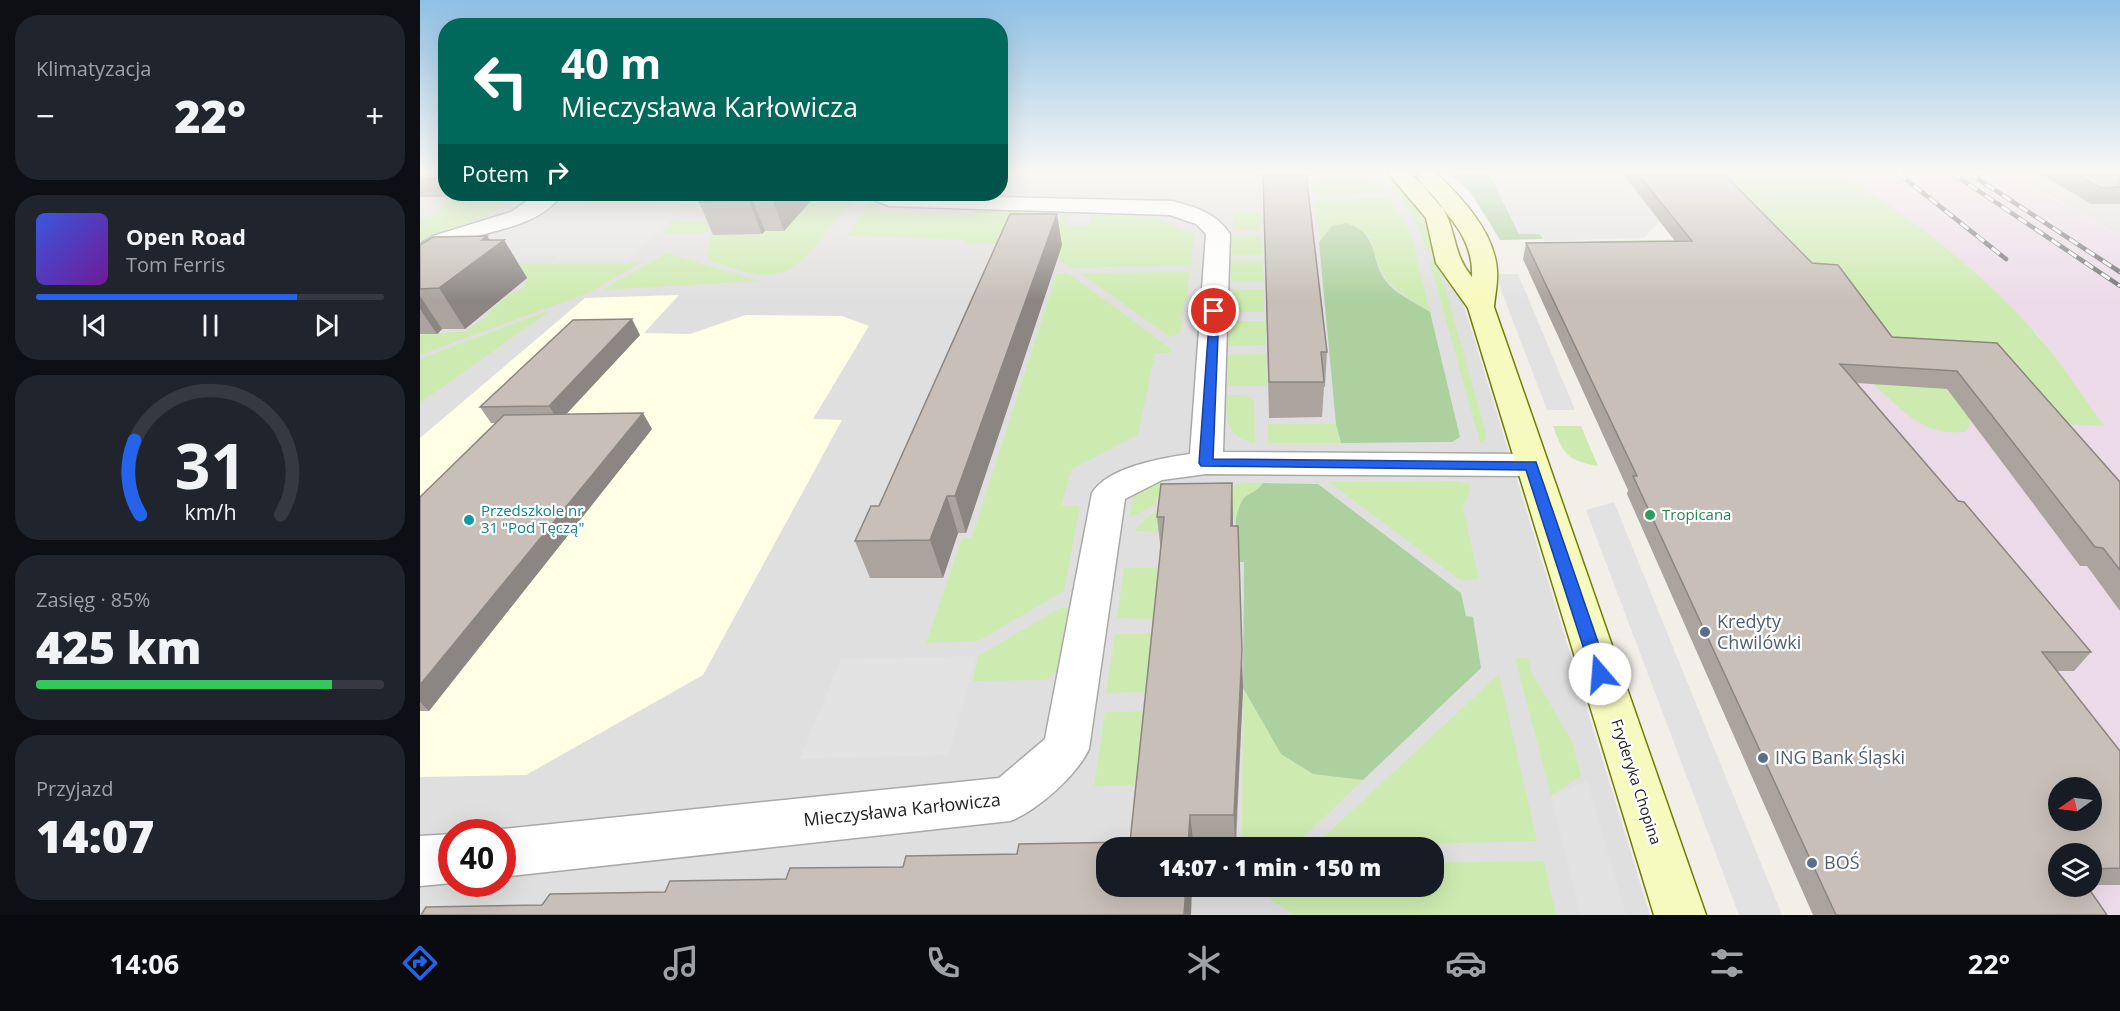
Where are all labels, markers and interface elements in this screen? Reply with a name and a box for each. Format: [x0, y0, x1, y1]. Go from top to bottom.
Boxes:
text: 40 m [561, 34, 661, 91]
icon: left [462, 42, 540, 120]
text: Klimatyzacja [36, 55, 151, 82]
text: 22° [174, 85, 246, 146]
text: Mieczysława Karłowicza [561, 88, 858, 125]
text: − [36, 93, 55, 138]
text: + [365, 93, 384, 138]
icon: right [541, 156, 574, 189]
text: Potem [462, 158, 529, 188]
text: Open Road [126, 221, 246, 251]
text: Tom Ferris [126, 251, 225, 278]
pin [1188, 285, 1239, 336]
icon: arrive [1197, 294, 1230, 327]
icon: previous [78, 309, 111, 342]
icon: pause [194, 309, 227, 342]
icon: next [310, 309, 343, 342]
text: 31 [174, 422, 246, 507]
text: km/h [184, 497, 236, 526]
place label: Przedszkole nr 31 "Pod Tęczą" [481, 500, 584, 537]
place label: Tropicana [1662, 504, 1731, 524]
marker: Tropicana [1643, 508, 1657, 522]
marker: Przedszkole nr 31 "Pod Tęczą" [462, 513, 476, 527]
text: Zasięg · 85% [36, 586, 150, 613]
place label: Kredyty Chwilówki [1717, 609, 1801, 654]
text: 425 km [36, 616, 201, 677]
marker: Kredyty Chwilówki [1698, 625, 1712, 639]
position arrow [1568, 642, 1632, 706]
street label: Fryderyka Chopina [1607, 716, 1667, 847]
place label: ING Bank Śląski [1775, 745, 1905, 769]
marker: ING Bank Śląski [1756, 751, 1770, 765]
text: Przyjazd [36, 775, 113, 802]
north arrow [2048, 777, 2102, 831]
map controls [2048, 777, 2102, 897]
street label: Mieczysława Karłowicza [802, 787, 1002, 831]
text: 14:07 [36, 805, 154, 866]
speed limit sign: 40 [438, 819, 516, 897]
button: layers [2048, 843, 2102, 897]
place label: BOŚ [1824, 850, 1860, 874]
text: 14:07 · 1 min · 150 m [1159, 852, 1381, 882]
marker: BOŚ [1805, 856, 1819, 870]
icon: directions [399, 942, 441, 984]
icon: music [660, 942, 702, 984]
icon: phone [922, 942, 964, 984]
icon: climate [1183, 942, 1225, 984]
icon: car [1445, 942, 1487, 984]
icon: filters [1706, 942, 1748, 984]
text: 14:06 [110, 945, 179, 982]
text: 22° [1968, 945, 2010, 982]

